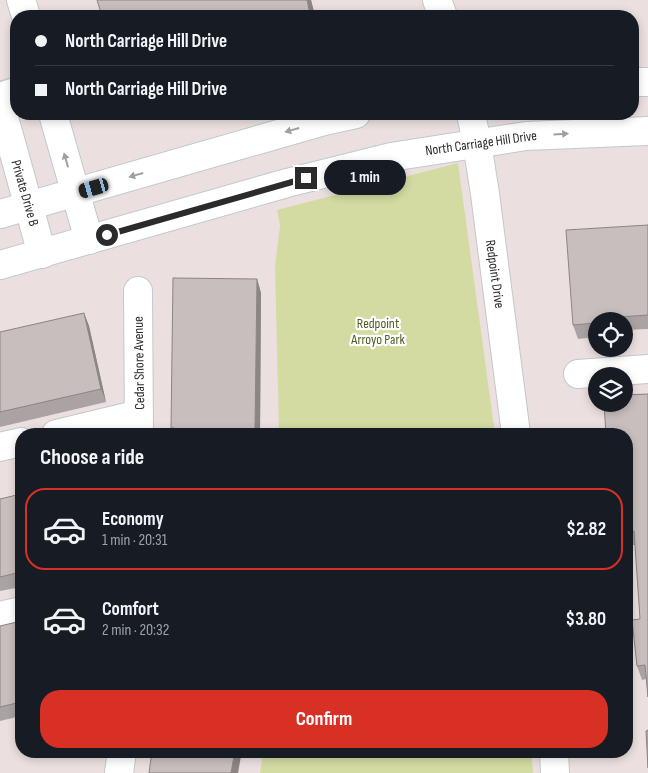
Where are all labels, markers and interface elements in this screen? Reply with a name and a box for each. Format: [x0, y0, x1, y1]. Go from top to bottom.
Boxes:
text: North Carriage Hill Drive [65, 30, 227, 53]
text: North Carriage Hill Drive [65, 78, 227, 101]
one-way arrow [284, 127, 299, 135]
street label: North Carriage Hill Drive [424, 127, 538, 159]
one-way arrow [553, 130, 569, 138]
one-way arrow [62, 152, 70, 167]
street label: Private Drive B [7, 158, 43, 228]
callout: 1 min [324, 160, 406, 196]
route end [295, 167, 317, 189]
text: 1 min [350, 168, 380, 187]
one-way arrow [128, 172, 143, 180]
car [77, 177, 110, 199]
route start [96, 224, 118, 246]
street label: Redpoint Drive [482, 239, 508, 309]
map controls [588, 312, 633, 412]
button: locate [588, 312, 633, 357]
park label: Redpoint Arroyo Park [350, 315, 405, 348]
street label: Cedar Shore Avenue [130, 316, 148, 410]
button: layers [588, 367, 633, 412]
text: Choose a ride [40, 444, 144, 471]
icon: car [42, 507, 87, 552]
text: Economy [102, 508, 164, 531]
text: $2.82 [566, 518, 606, 541]
text: 1 min · 20:31 [102, 531, 167, 550]
icon: car [42, 597, 87, 642]
text: Comfort [102, 598, 159, 621]
text: $3.80 [565, 608, 606, 631]
text: 2 min · 20:32 [102, 621, 169, 640]
button: Confirm [40, 690, 608, 748]

